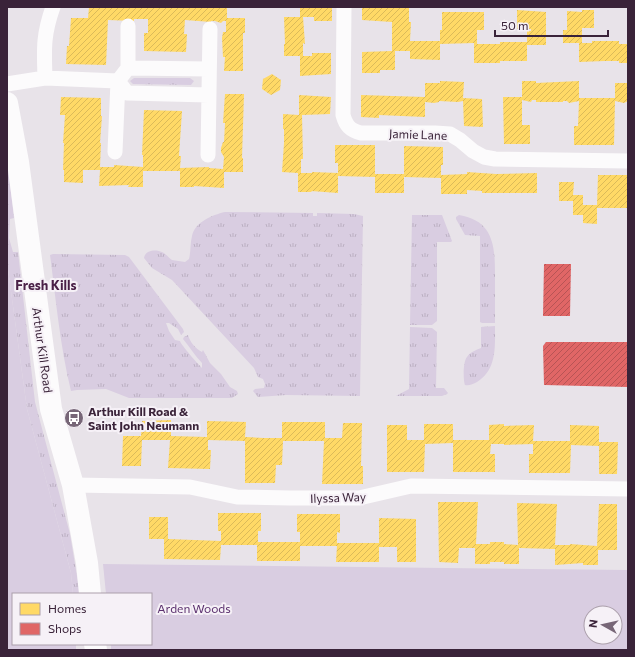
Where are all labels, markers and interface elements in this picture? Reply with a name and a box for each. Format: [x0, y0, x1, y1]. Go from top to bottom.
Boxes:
scale bar [495, 12, 608, 38]
text: 50 m [501, 18, 529, 32]
street label: Jamie Lane [389, 126, 447, 143]
district label: Fresh Kills [15, 277, 77, 293]
street label: Arthur Kill Road [30, 306, 56, 394]
place label: Arthur Kill Road & Saint John Neumann [88, 404, 199, 433]
bus stop icon: Arthur Kill Road & Saint John Neumann [63, 407, 85, 429]
street label: Ilyssa Way [310, 489, 366, 505]
legend [12, 593, 152, 645]
text: Homes [48, 601, 86, 615]
park label: Arden Woods [157, 601, 231, 615]
north arrow [583, 605, 623, 645]
text: N [586, 619, 600, 629]
text: Shops [48, 621, 82, 635]

